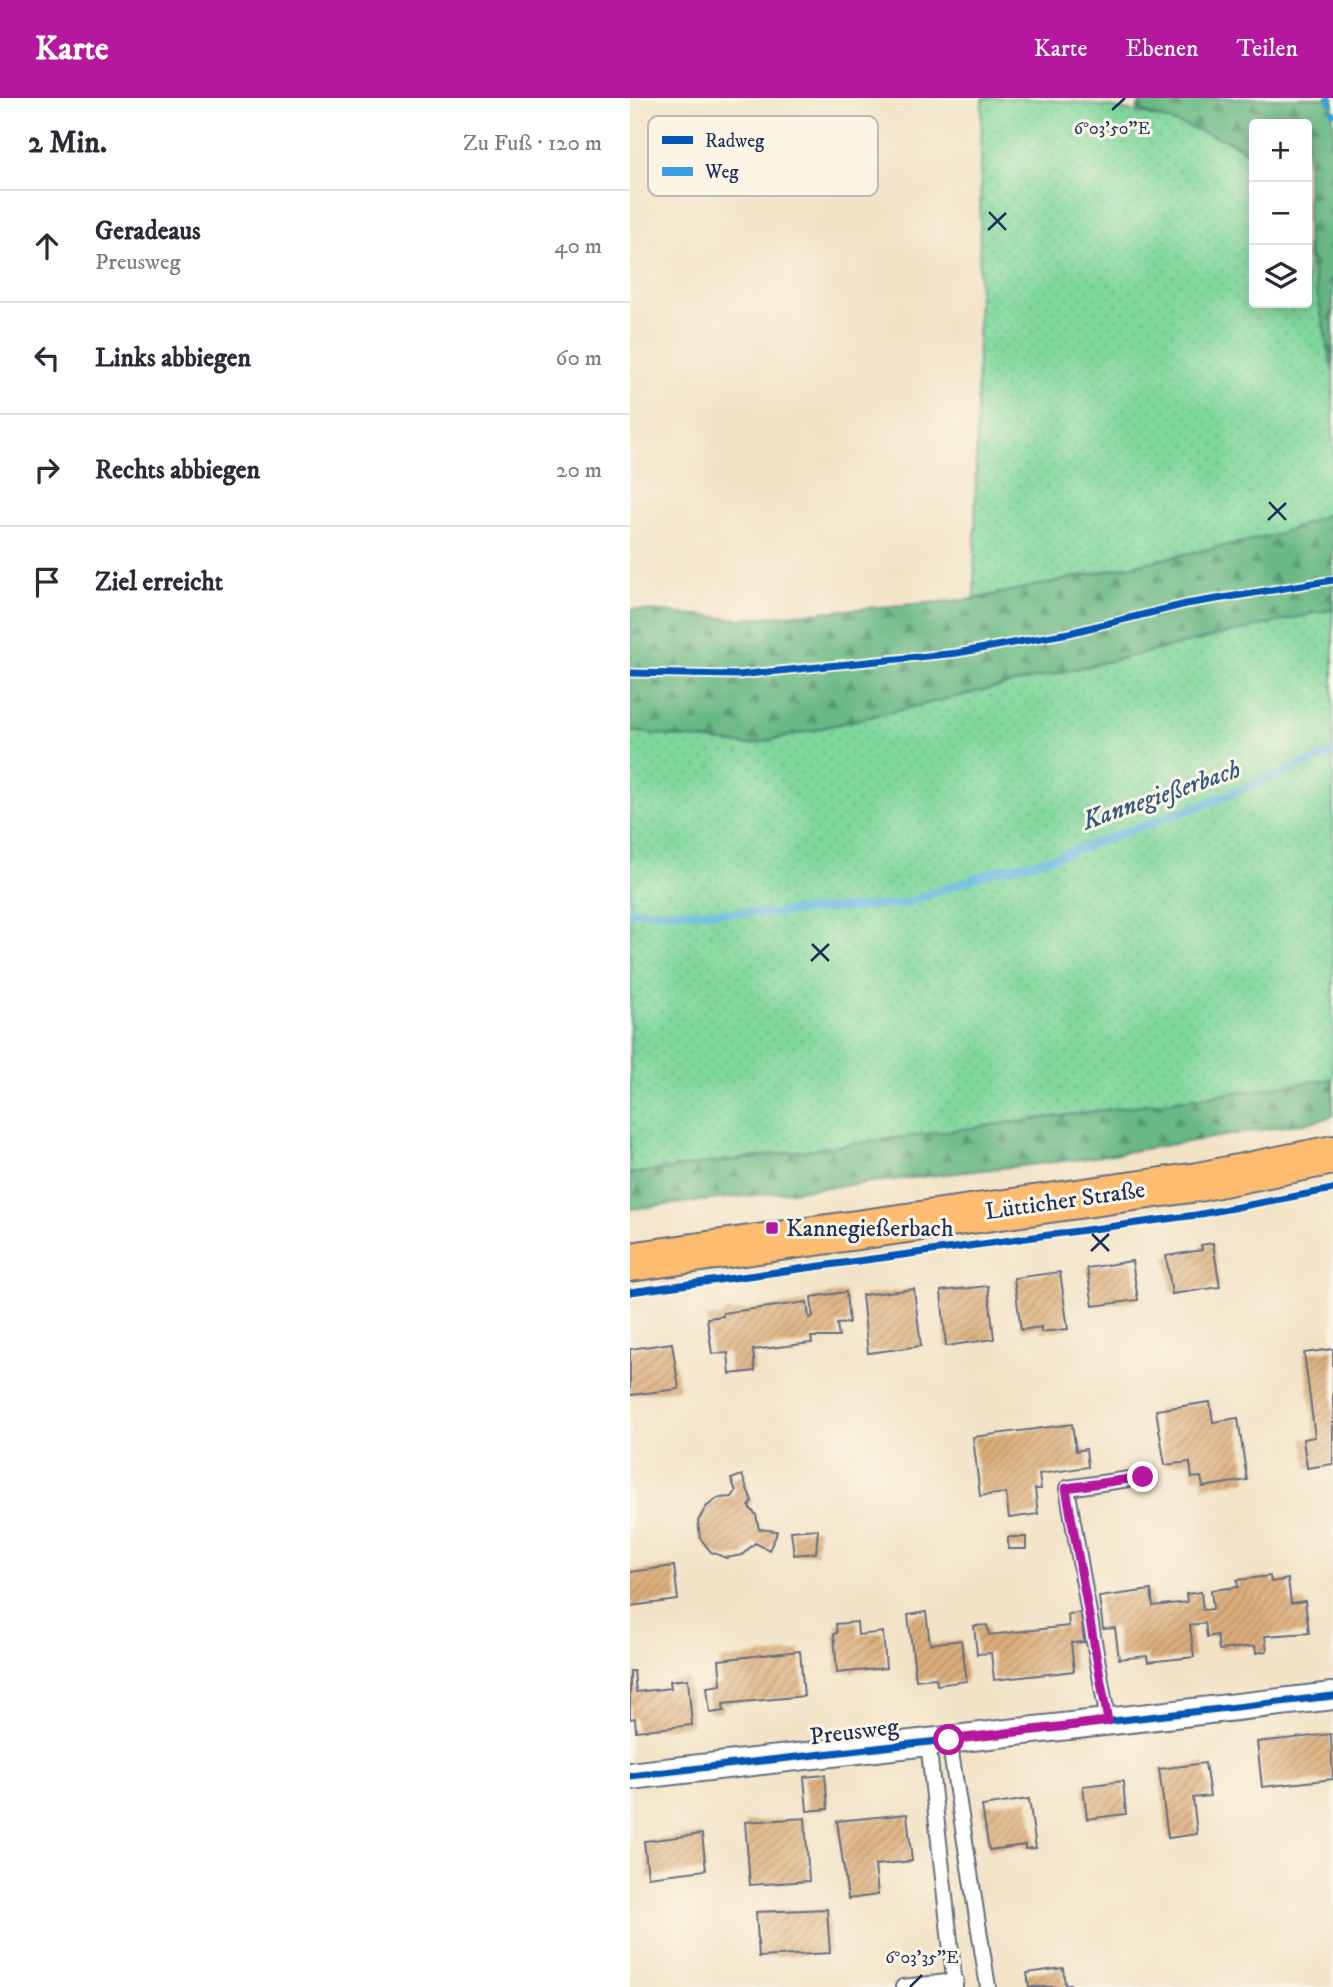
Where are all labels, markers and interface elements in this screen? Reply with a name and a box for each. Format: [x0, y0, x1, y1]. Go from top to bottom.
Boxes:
text: Karte [35, 29, 109, 70]
text: Karte [1034, 34, 1087, 64]
text: Ebenen [1125, 34, 1199, 64]
text: Teilen [1237, 34, 1298, 64]
legend [648, 116, 878, 196]
text: 6°03'50"E [1074, 118, 1150, 140]
map controls [1249, 119, 1312, 308]
button: + [1249, 119, 1312, 182]
text: 2 Min. [28, 125, 107, 162]
text: Zu Fuß · 120 m [463, 129, 602, 158]
text: Radweg [705, 130, 765, 153]
text: Weg [704, 161, 739, 184]
button: − [1249, 182, 1312, 245]
text: Geradeaus [95, 215, 201, 248]
icon: ahead [28, 227, 66, 265]
text: 40 m [554, 232, 602, 261]
button: layers [1249, 245, 1312, 308]
text: Preusweg [95, 248, 181, 277]
icon: left [28, 339, 66, 377]
text: Links abbiegen [95, 342, 251, 375]
text: 60 m [555, 344, 602, 373]
icon: right [28, 451, 66, 489]
text: Rechts abbiegen [95, 454, 260, 487]
text: 20 m [556, 456, 602, 485]
icon: arrive [28, 563, 66, 601]
text: Ziel erreicht [95, 566, 223, 599]
water label: Kannegießerbach [1077, 753, 1245, 838]
street label: Lütticher Straße [983, 1175, 1147, 1227]
place label: Kannegießerbach [786, 1214, 954, 1244]
marker: Kannegießerbach [764, 1220, 780, 1236]
route end [1127, 1461, 1158, 1492]
street label: Preusweg [808, 1712, 901, 1752]
route start [933, 1724, 964, 1755]
text: 6°03'35"E [885, 1947, 959, 1969]

